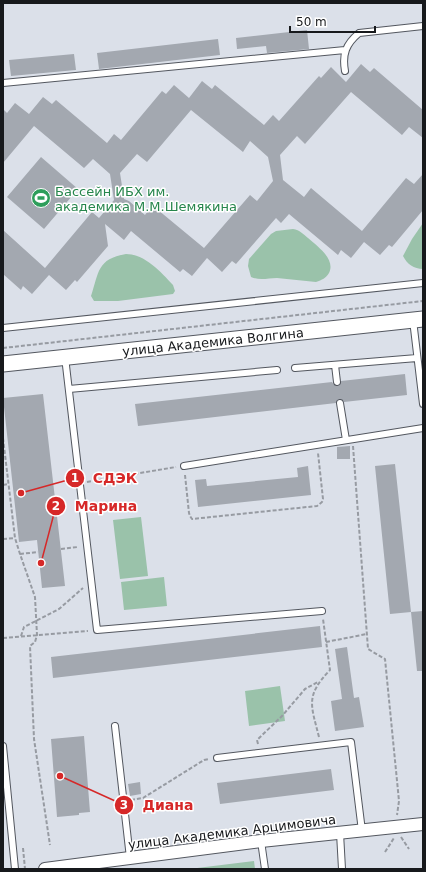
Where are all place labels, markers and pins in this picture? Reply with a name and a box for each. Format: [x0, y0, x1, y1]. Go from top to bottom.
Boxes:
place label: Бассейн ИБХ им. академика М.М.Шемякина [55, 184, 237, 214]
sports icon: Бассейн ИБХ им. академика М.М.Шемякина [30, 187, 52, 209]
callout: СДЭК [65, 465, 145, 491]
callout: Марина [46, 493, 145, 519]
callout: Диана [114, 792, 201, 818]

